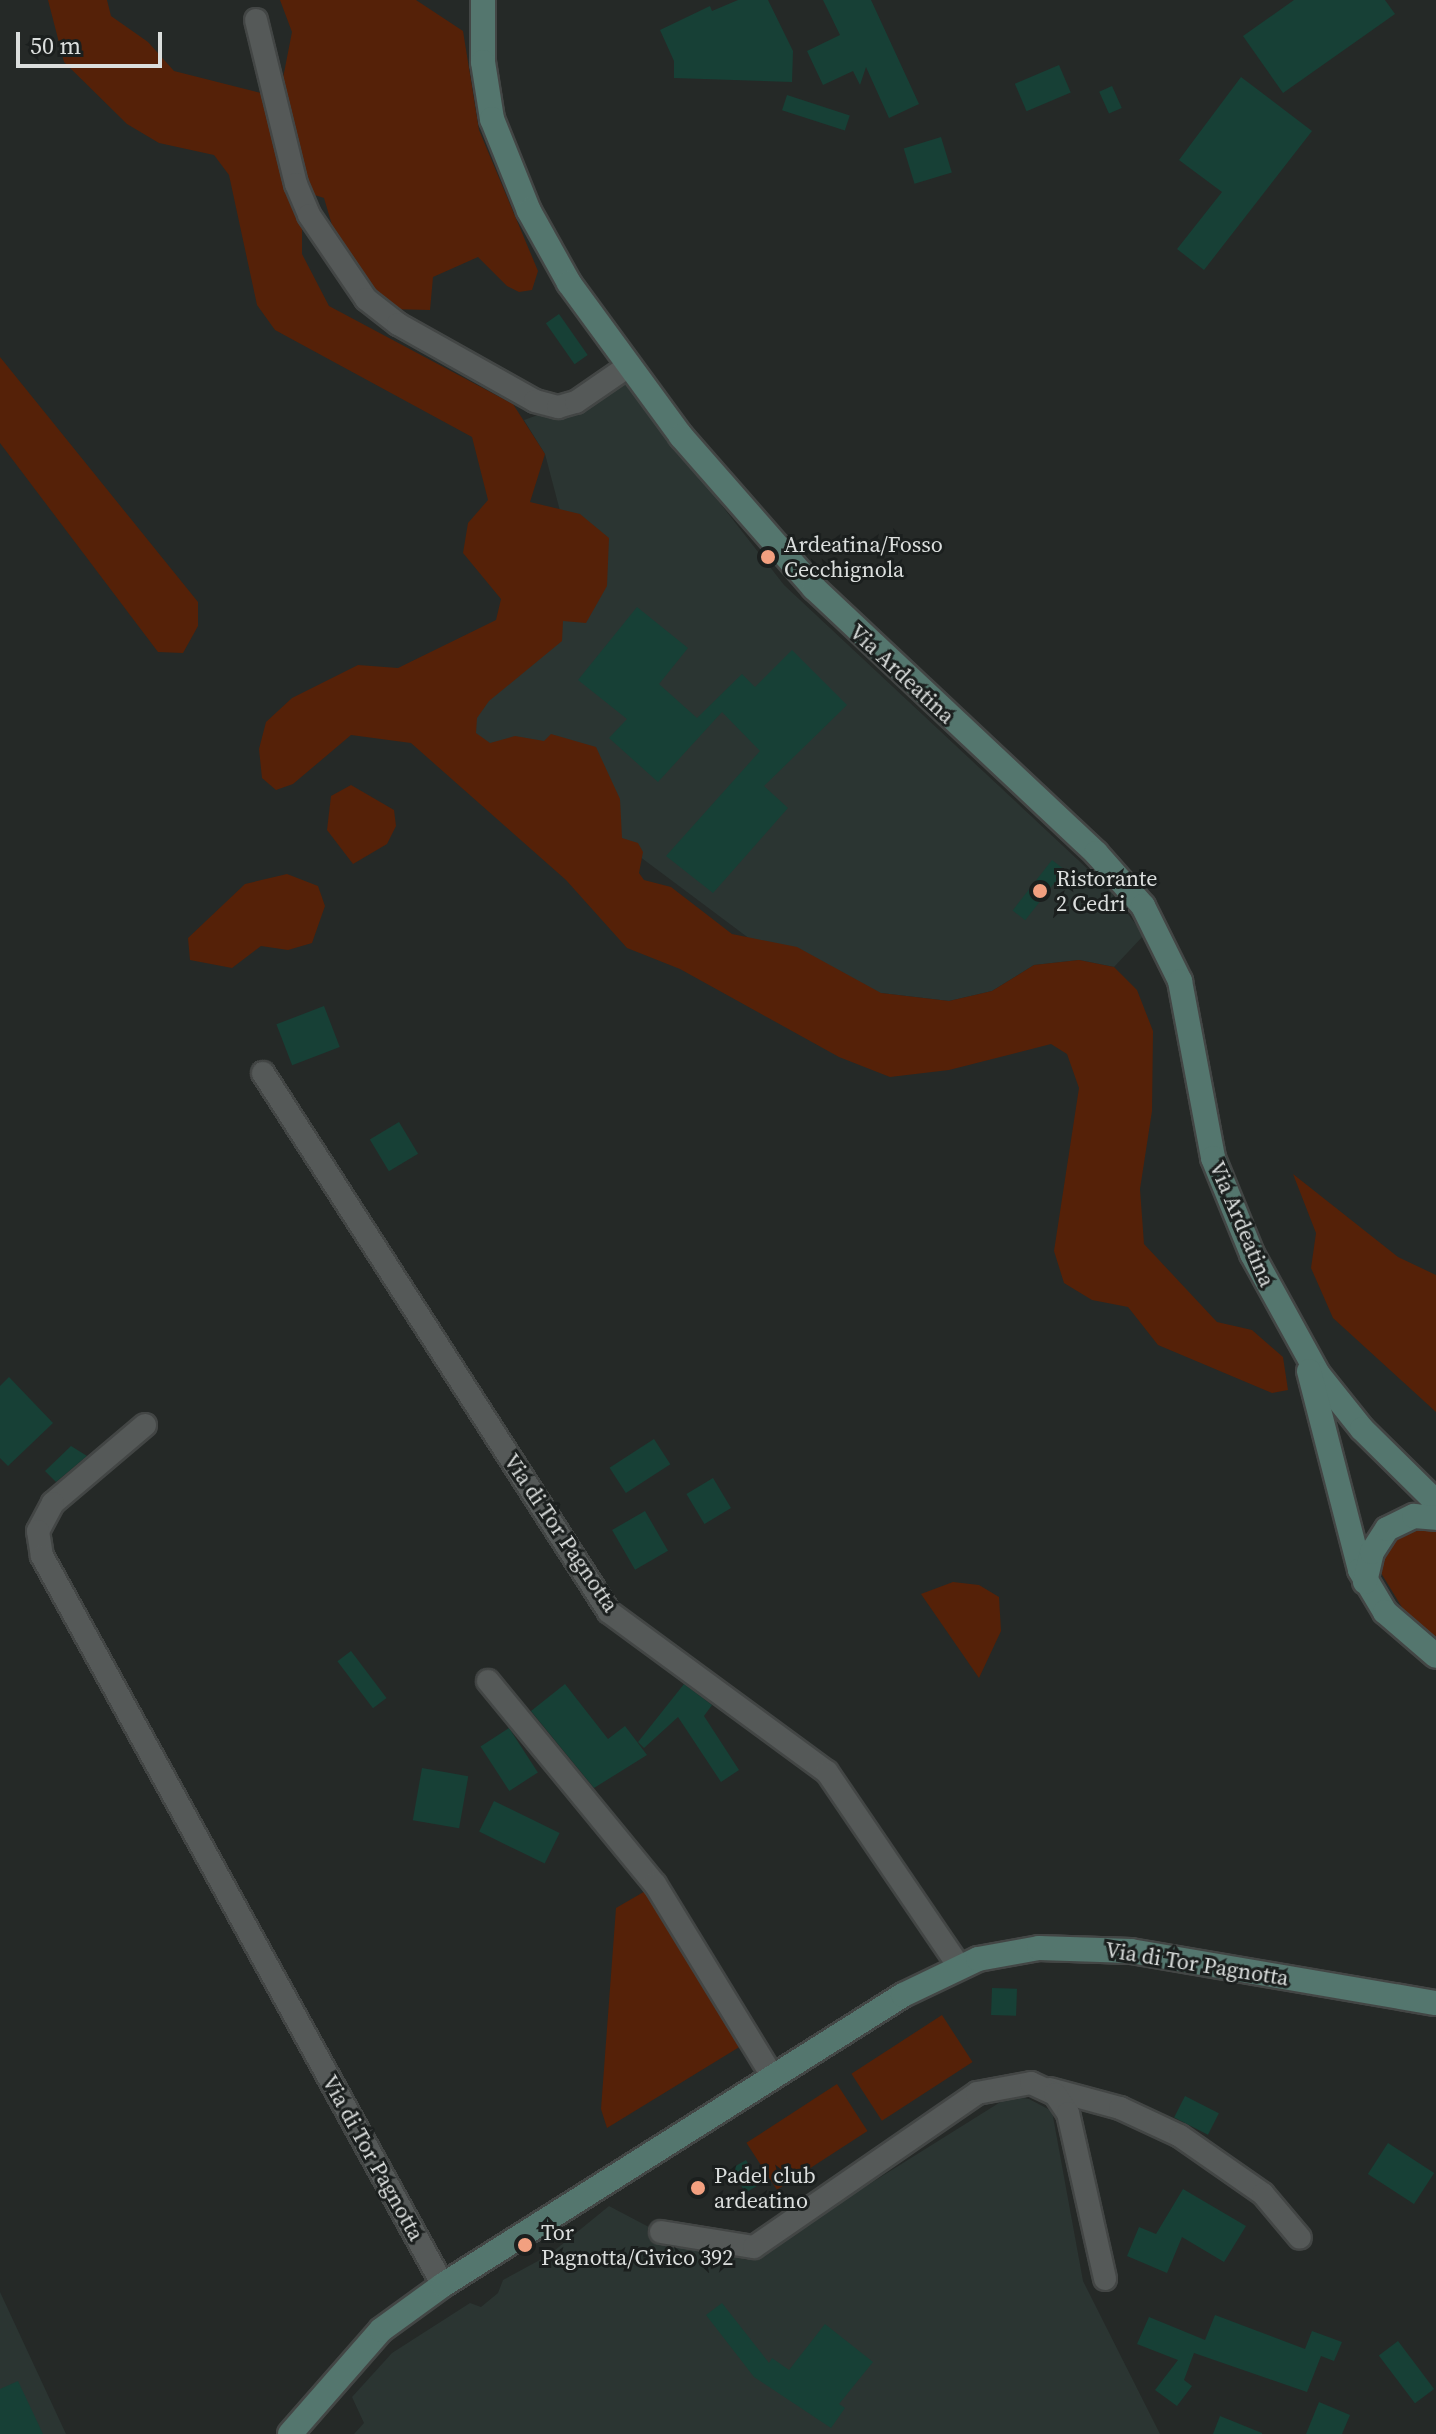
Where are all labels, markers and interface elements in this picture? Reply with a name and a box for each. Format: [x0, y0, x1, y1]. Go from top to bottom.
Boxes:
scale bar [20, 16, 166, 66]
text: 50 m [30, 29, 81, 62]
place label: Ardeatina/Fosso Cecchignola [784, 531, 943, 582]
marker: Ardeatina/Fosso Cecchignola [759, 548, 777, 566]
street label: Via Ardeatina [844, 619, 960, 729]
place label: Ristorante 2 Cedri [1056, 865, 1157, 916]
marker: Ristorante 2 Cedri [1031, 882, 1049, 900]
street label: Via Ardeatina [1204, 1157, 1280, 1291]
street label: Via di Tor Pagnotta [498, 1449, 624, 1617]
street label: Via di Tor Pagnotta [1103, 1936, 1291, 1992]
street label: Via di Tor Pagnotta [316, 2070, 430, 2246]
place label: Padel club ardeatino [714, 2162, 816, 2214]
marker: Padel club ardeatino [689, 2179, 707, 2197]
place label: Tor Pagnotta/Civico 392 [541, 2219, 733, 2270]
marker: Tor Pagnotta/Civico 392 [516, 2236, 534, 2254]

